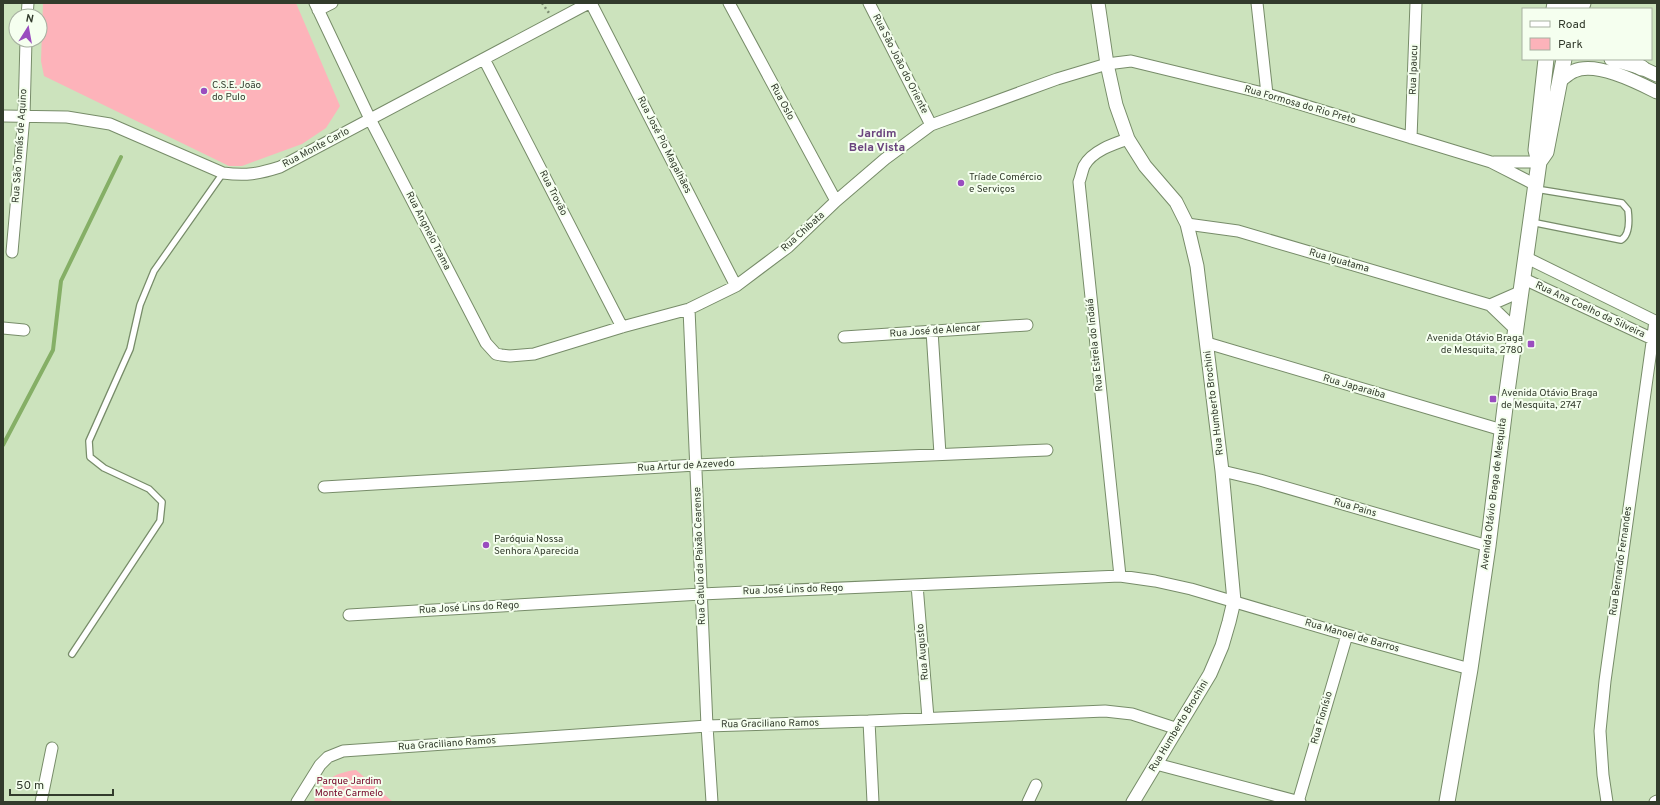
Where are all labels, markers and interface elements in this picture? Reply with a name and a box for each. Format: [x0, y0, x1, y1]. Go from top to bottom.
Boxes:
north arrow [8, 8, 48, 48]
legend [1522, 8, 1652, 60]
text: N [25, 12, 35, 27]
street label: Rua São João do Oriente [869, 12, 931, 116]
text: Road [1558, 17, 1586, 33]
text: Park [1558, 37, 1583, 53]
street label: Rua Ipaucu [1407, 45, 1421, 95]
place label: C.S.E. João do Pulo [212, 79, 262, 104]
street label: Rua Oslo [767, 81, 797, 123]
street label: Rua Formosa do Rio Preto [1243, 83, 1358, 127]
marker: C.S.E. João do Pulo [199, 86, 209, 96]
street label: Rua São Tomás de Aquino [10, 88, 31, 204]
street label: Rua José Pio Magalhães [634, 94, 694, 196]
street label: Rua Monte Carlo [280, 125, 352, 171]
district label: Jardim Bela Vista [849, 126, 905, 156]
street label: Rua Trovão [536, 168, 570, 218]
place label: Tríade Comércio e Serviços [969, 171, 1042, 196]
marker: Tríade Comércio e Serviços [956, 178, 966, 188]
street label: Rua Angnelo Trama [403, 189, 453, 273]
street label: Rua Chibata [778, 209, 828, 255]
street label: Rua Iguatama [1307, 246, 1371, 276]
street label: Rua Ana Coelho da Silveira [1533, 279, 1647, 341]
street label: Rua Estrela do Indaiá [1084, 298, 1106, 392]
street label: Rua José de Alencar [889, 321, 981, 341]
place label: Avenida Otávio Braga de Mesquita, 2780 [1426, 332, 1523, 357]
marker: Avenida Otávio Braga de Mesquita, 2780 [1526, 339, 1536, 349]
street label: Rua Humberto Brochini [1201, 350, 1227, 456]
street label: Rua Japaraiba [1321, 372, 1387, 402]
place label: Avenida Otávio Braga de Mesquita, 2747 [1501, 387, 1598, 412]
marker: Avenida Otávio Braga de Mesquita, 2747 [1488, 394, 1498, 404]
street label: Avenida Otávio Braga de Mesquita [1478, 417, 1510, 571]
street label: Rua Artur de Azevedo [637, 457, 735, 475]
street label: Rua Catulo da Paixão Cearense [691, 487, 709, 625]
street label: Rua Pains [1332, 496, 1378, 520]
street label: Rua Bernardo Fernandes [1607, 505, 1635, 617]
place label: Paróquia Nossa Senhora Aparecida [494, 533, 579, 558]
marker: Paróquia Nossa Senhora Aparecida [481, 540, 491, 550]
street label: Rua José Lins do Rego [743, 582, 844, 598]
street label: Rua José Lins do Rego [418, 599, 520, 617]
street label: Rua Manoel de Barros [1303, 616, 1401, 656]
street label: Rua Augusto [914, 623, 932, 681]
street label: Rua Humberto Brochini [1146, 678, 1212, 774]
street label: Rua Fionísio [1308, 690, 1336, 746]
street label: Rua Graciliano Ramos [721, 717, 820, 731]
street label: Rua Graciliano Ramos [398, 734, 497, 754]
scale bar [10, 771, 113, 797]
park label: Parque Jardim Monte Carmelo [315, 775, 384, 800]
text: 50 m [16, 778, 44, 794]

